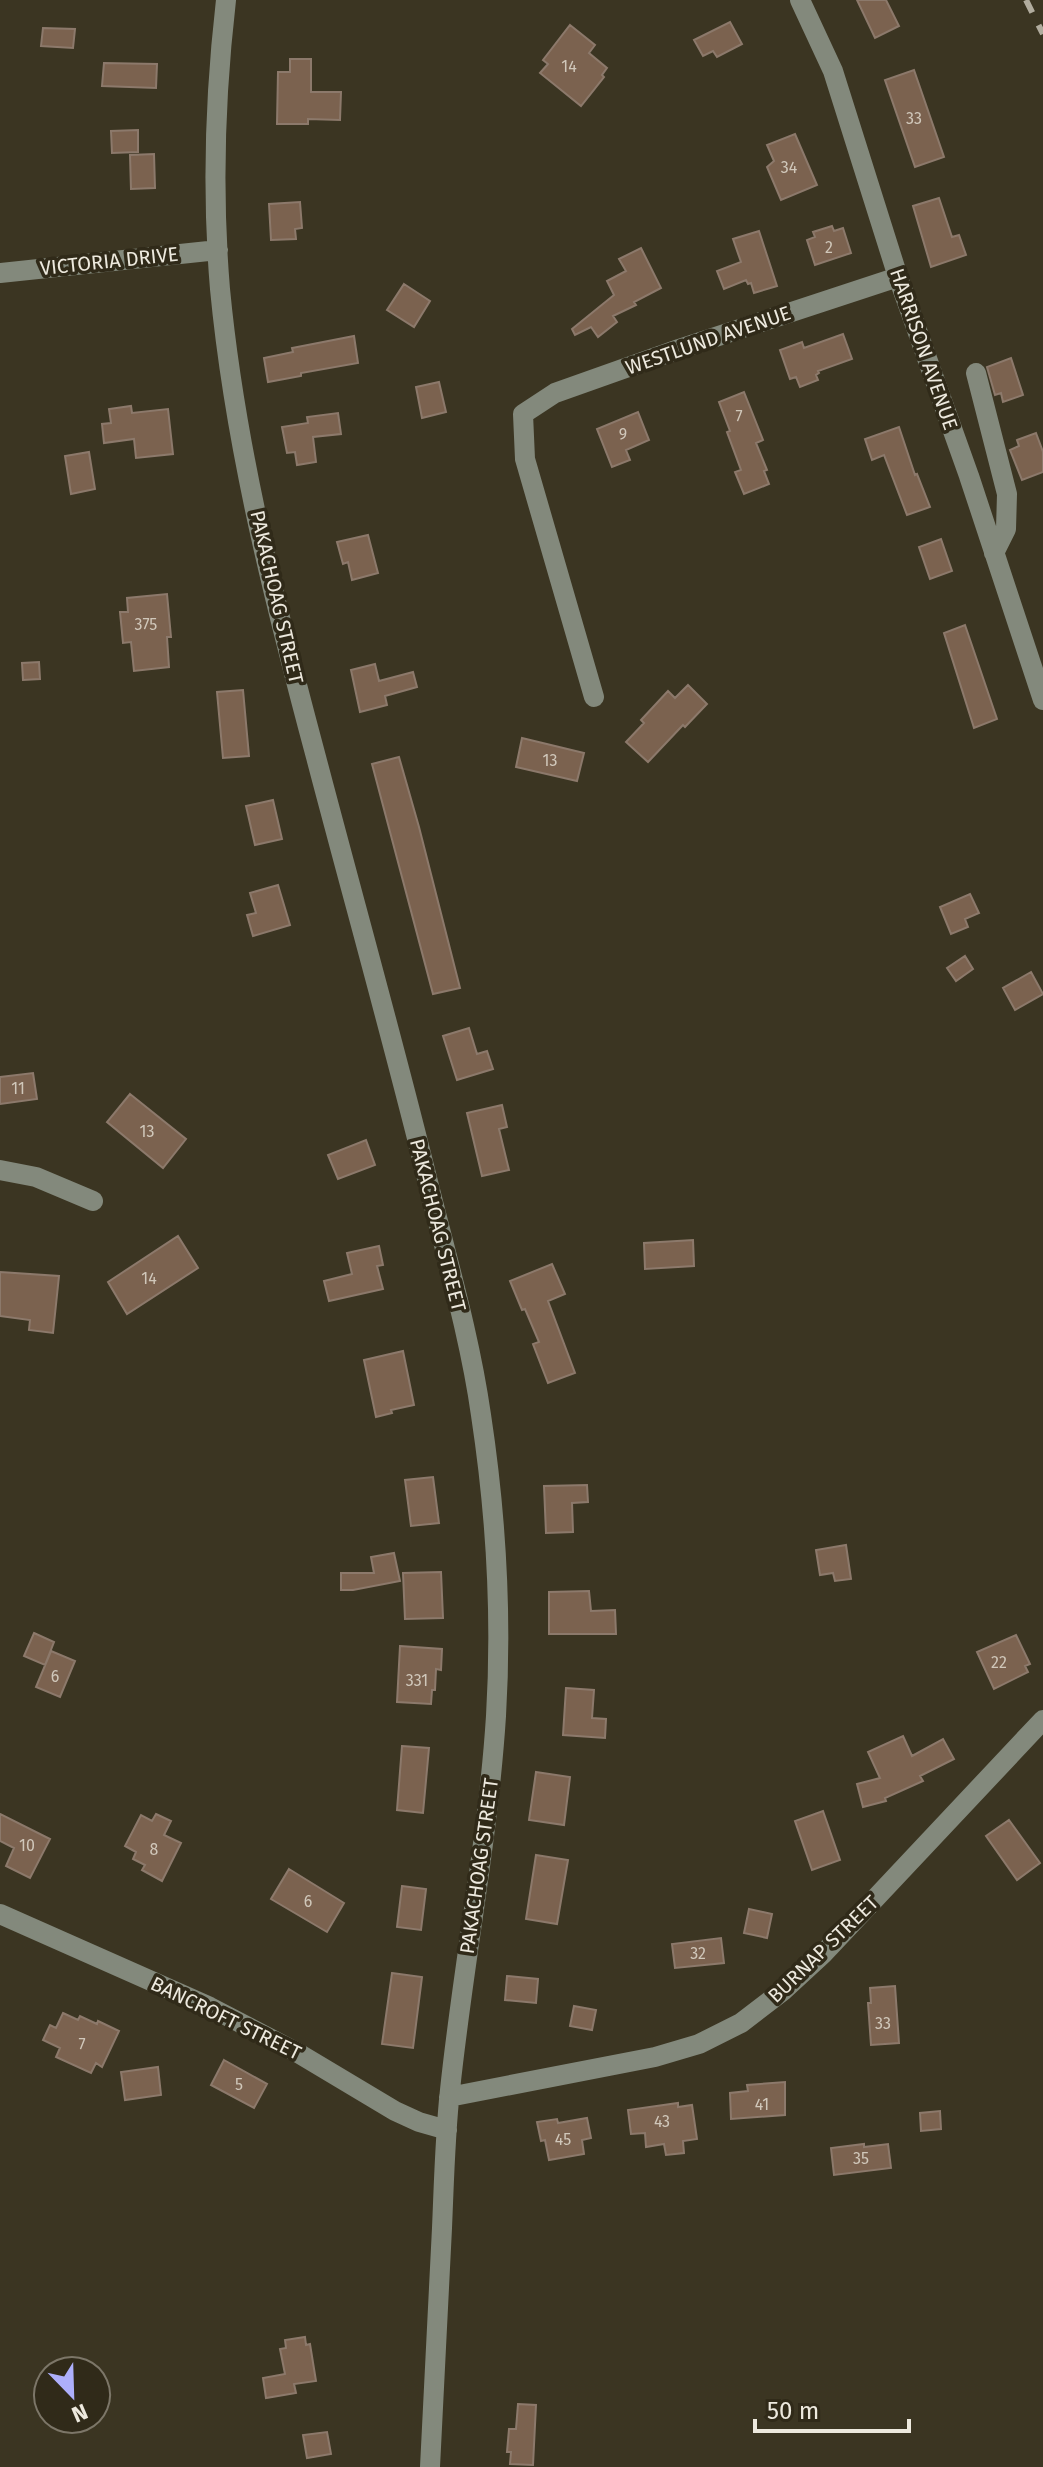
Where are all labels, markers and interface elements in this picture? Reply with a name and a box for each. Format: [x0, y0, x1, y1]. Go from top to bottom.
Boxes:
house number: 14 [561, 57, 577, 76]
house number: 33 [906, 109, 922, 128]
house number: 34 [781, 158, 798, 177]
house number: 2 [825, 238, 833, 257]
street label: VICTORIA DRIVE [39, 242, 179, 280]
street label: HARRISON AVENUE [885, 265, 963, 433]
street label: WESTLUND AVENUE [622, 300, 794, 380]
house number: 7 [735, 407, 743, 426]
house number: 9 [619, 425, 627, 444]
street label: PAKACHOAG STREET [245, 508, 309, 687]
house number: 375 [135, 615, 157, 634]
house number: 13 [543, 751, 557, 770]
house number: 11 [11, 1079, 25, 1098]
house number: 13 [140, 1122, 154, 1141]
street label: PAKACHOAG STREET [405, 1136, 471, 1314]
house number: 14 [141, 1269, 157, 1288]
house number: 22 [991, 1653, 1007, 1672]
house number: 6 [51, 1667, 59, 1686]
house number: 331 [406, 1671, 428, 1690]
street label: PAKACHOAG STREET [455, 1776, 503, 1955]
house number: 10 [19, 1836, 35, 1855]
house number: 8 [150, 1840, 159, 1859]
street label: BURNAP STREET [763, 1890, 884, 2008]
house number: 6 [304, 1892, 312, 1911]
house number: 32 [690, 1944, 706, 1963]
street label: BANCROFT STREET [147, 1971, 306, 2065]
house number: 33 [875, 2014, 891, 2033]
house number: 7 [78, 2035, 86, 2054]
house number: 5 [235, 2075, 243, 2094]
house number: 41 [755, 2095, 769, 2114]
house number: 43 [654, 2112, 670, 2131]
house number: 45 [555, 2130, 571, 2149]
house number: 35 [853, 2149, 869, 2168]
north arrow [32, 2355, 112, 2435]
scale bar [755, 2383, 909, 2433]
text: 50 m [767, 2397, 819, 2425]
text: N [68, 2398, 92, 2428]

